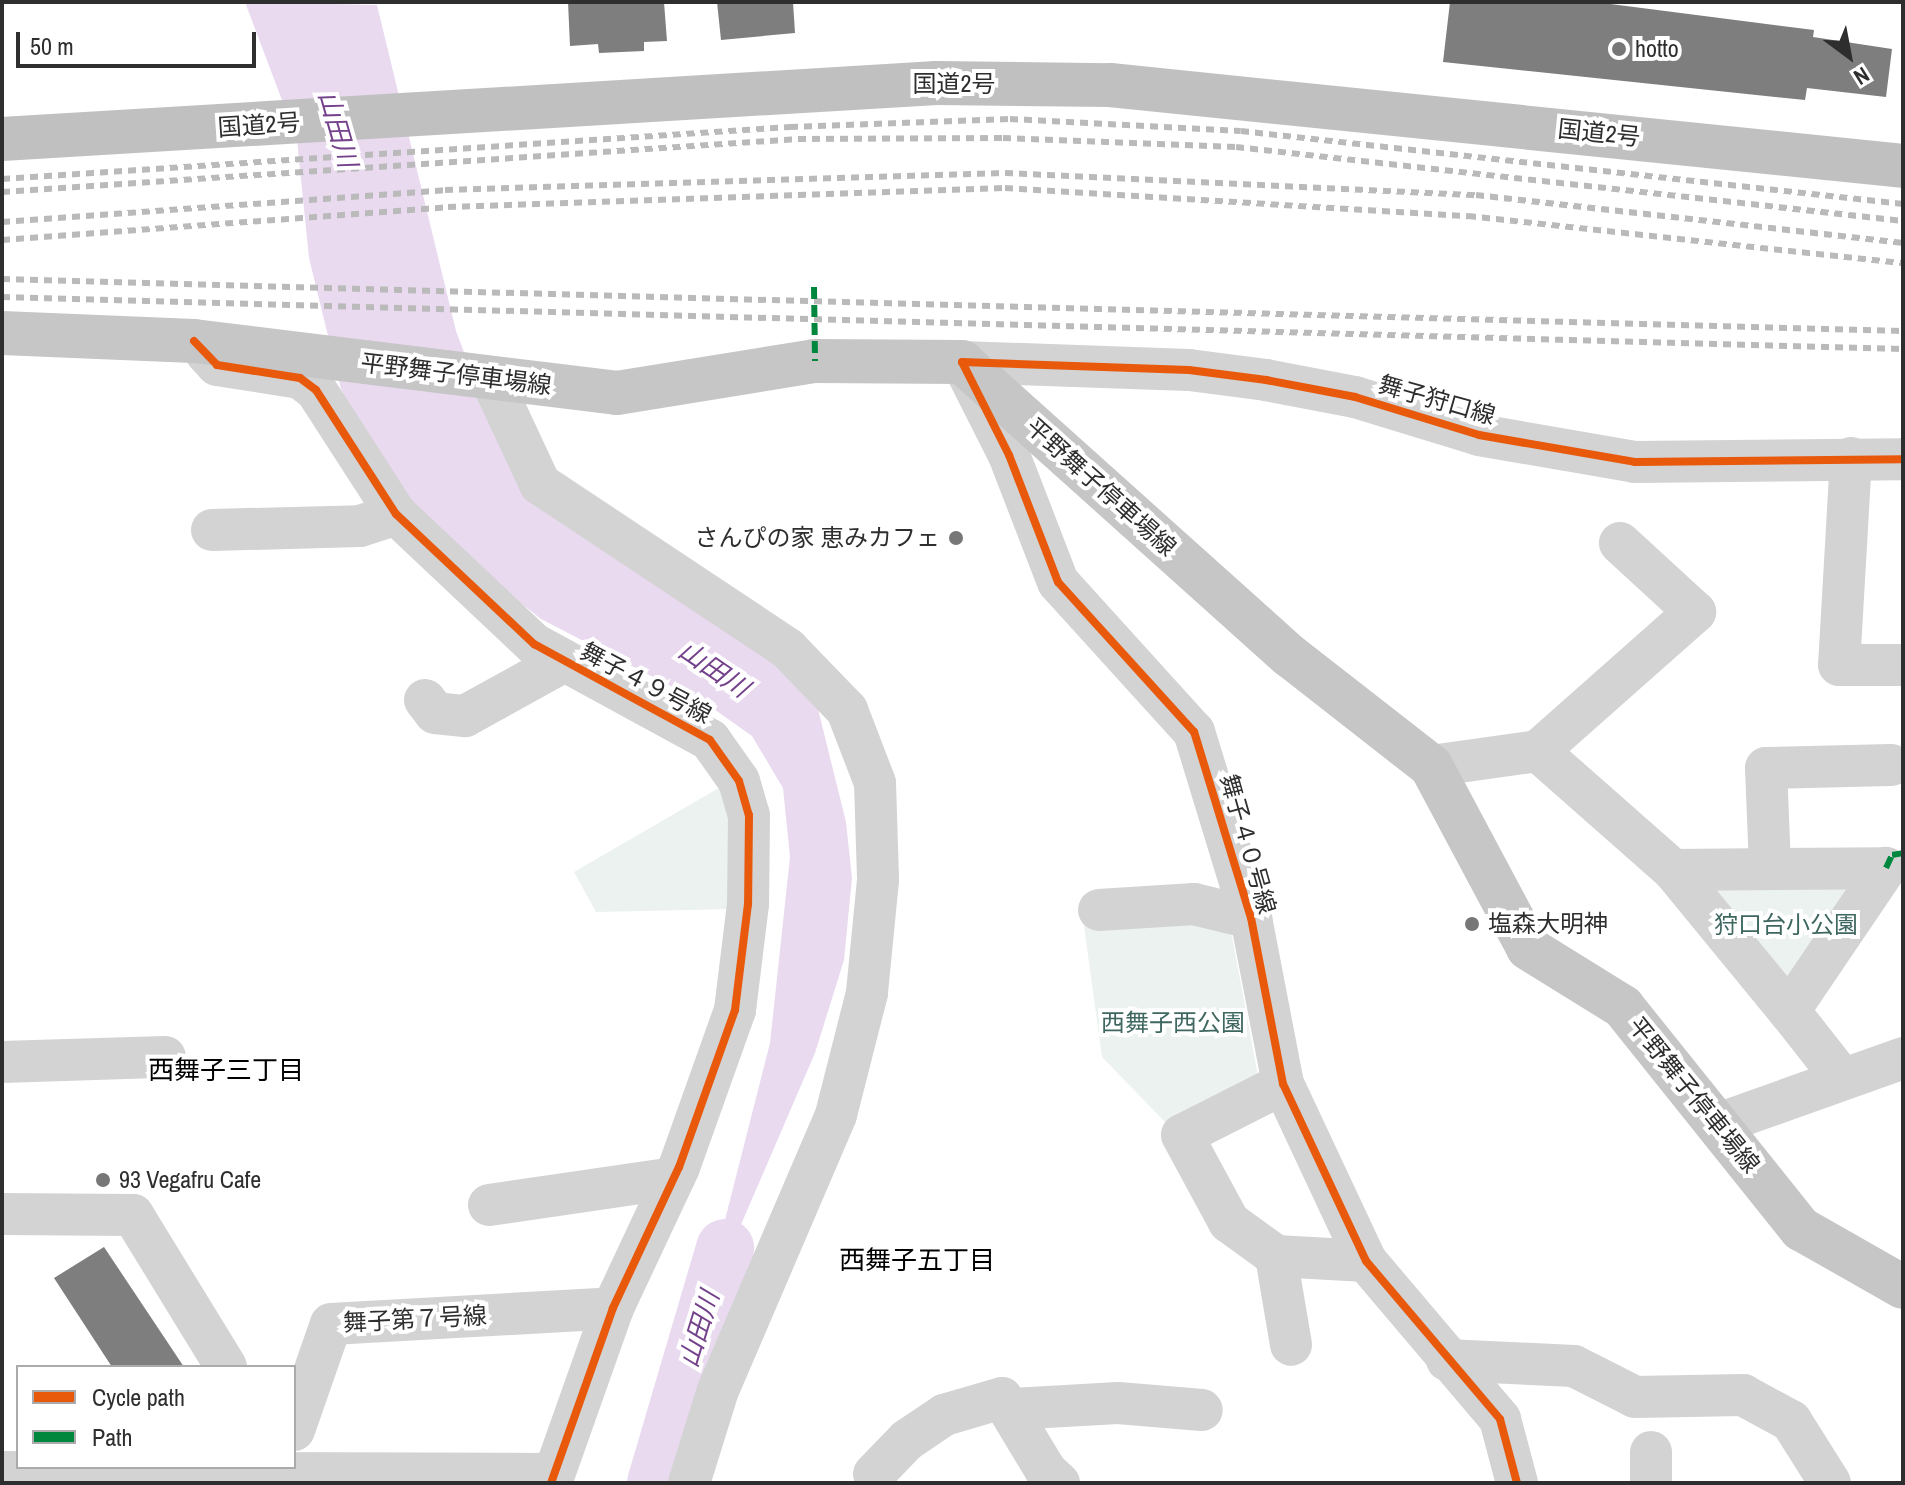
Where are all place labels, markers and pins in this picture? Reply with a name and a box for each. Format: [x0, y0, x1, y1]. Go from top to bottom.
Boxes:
place label: hotto [1635, 35, 1679, 63]
marker: hotto [1610, 40, 1628, 58]
place label: さんぴの家 恵みカフェ [695, 524, 940, 552]
marker: さんぴの家 恵みカフェ [947, 529, 965, 547]
place label: 塩森大明神 [1488, 910, 1608, 938]
marker: 塩森大明神 [1463, 915, 1481, 933]
place label: 93 Vegafru Cafe [119, 1166, 261, 1194]
marker: 93 Vegafru Cafe [94, 1171, 112, 1189]

